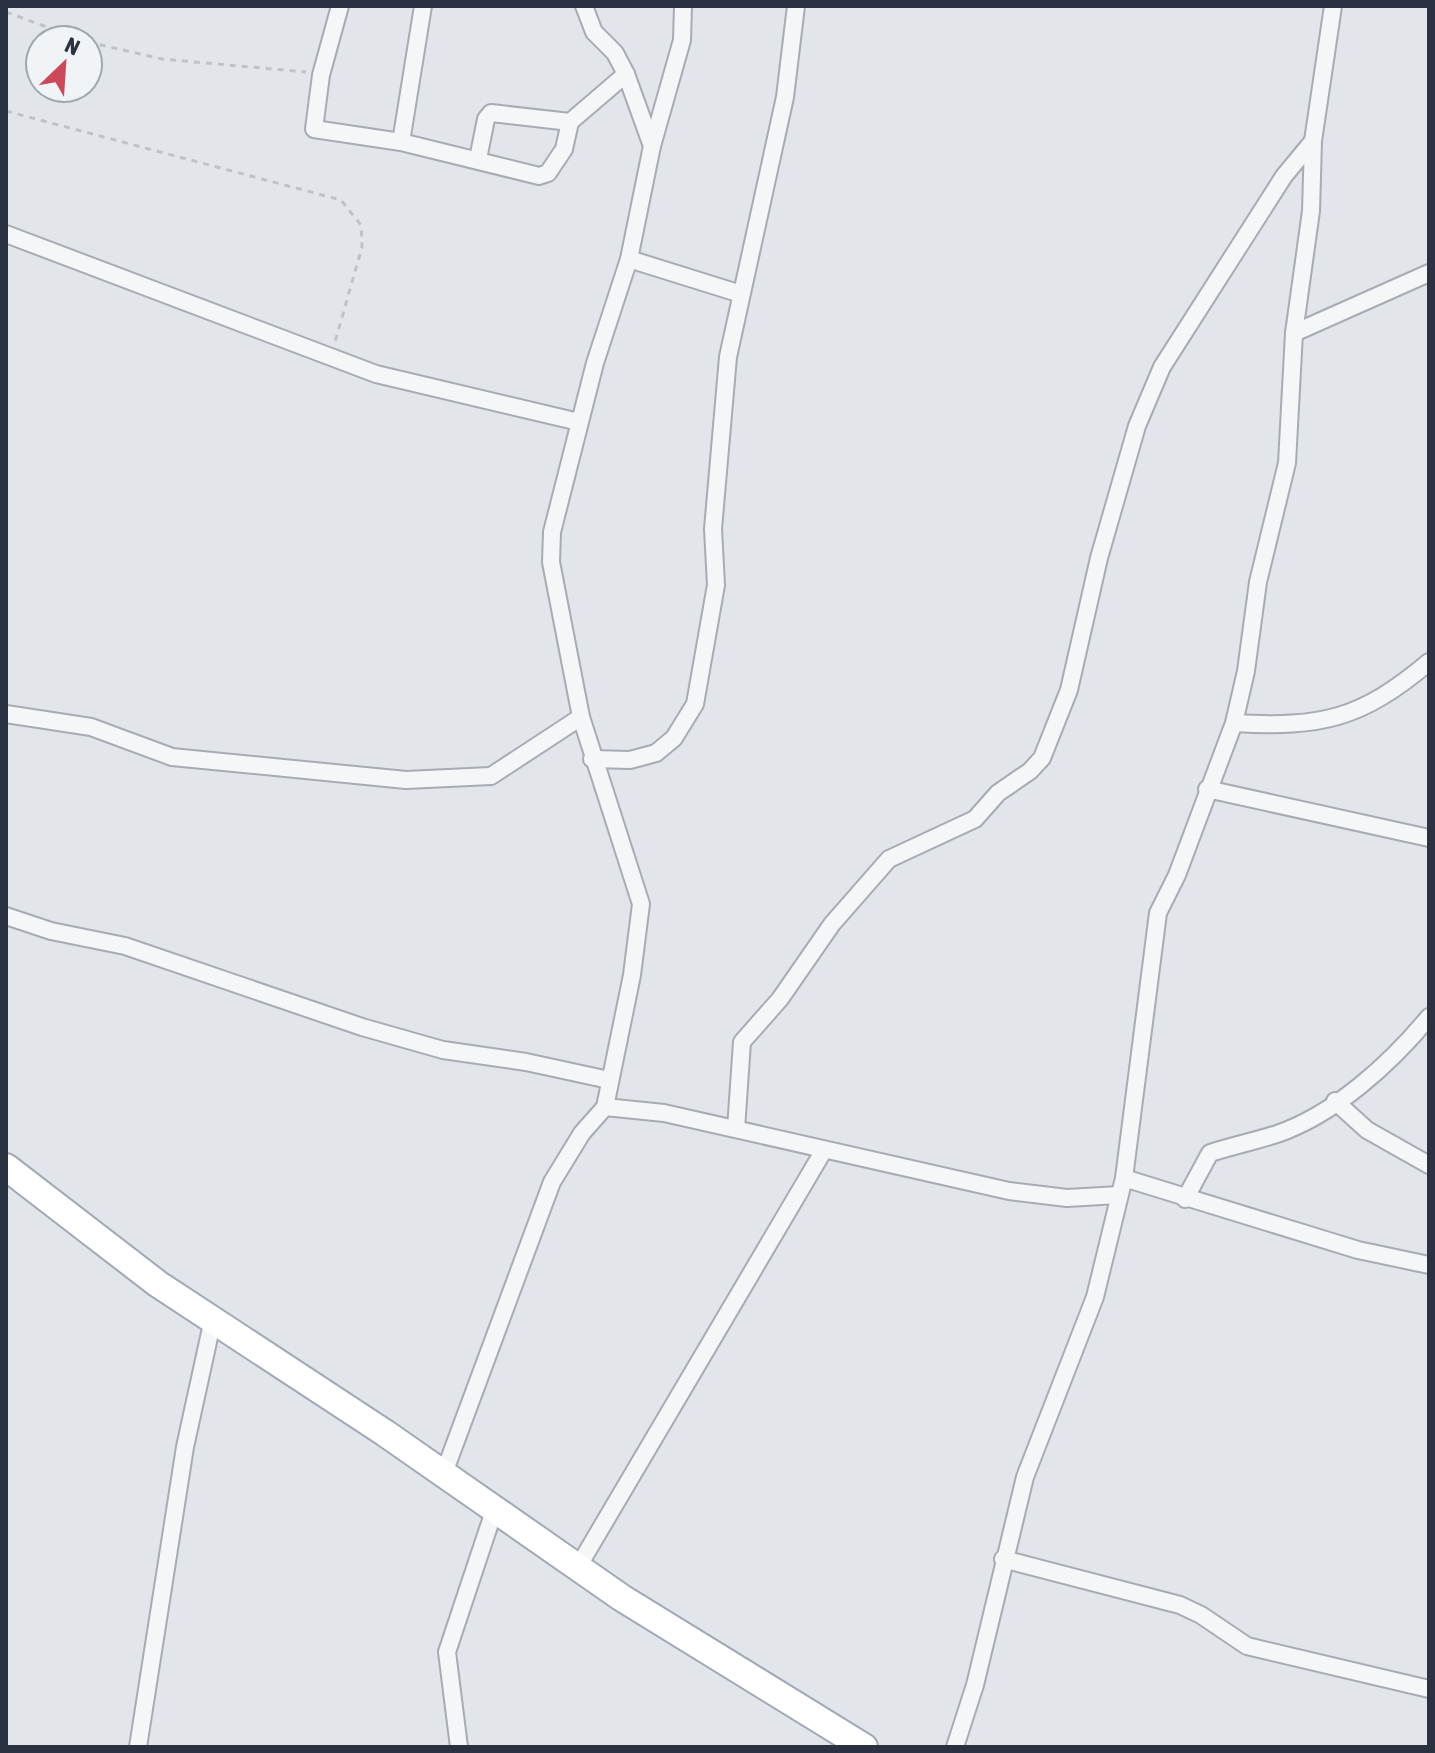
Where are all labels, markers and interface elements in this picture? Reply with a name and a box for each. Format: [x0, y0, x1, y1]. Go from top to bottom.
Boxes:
north arrow [24, 24, 104, 104]
text: N [61, 31, 84, 60]

